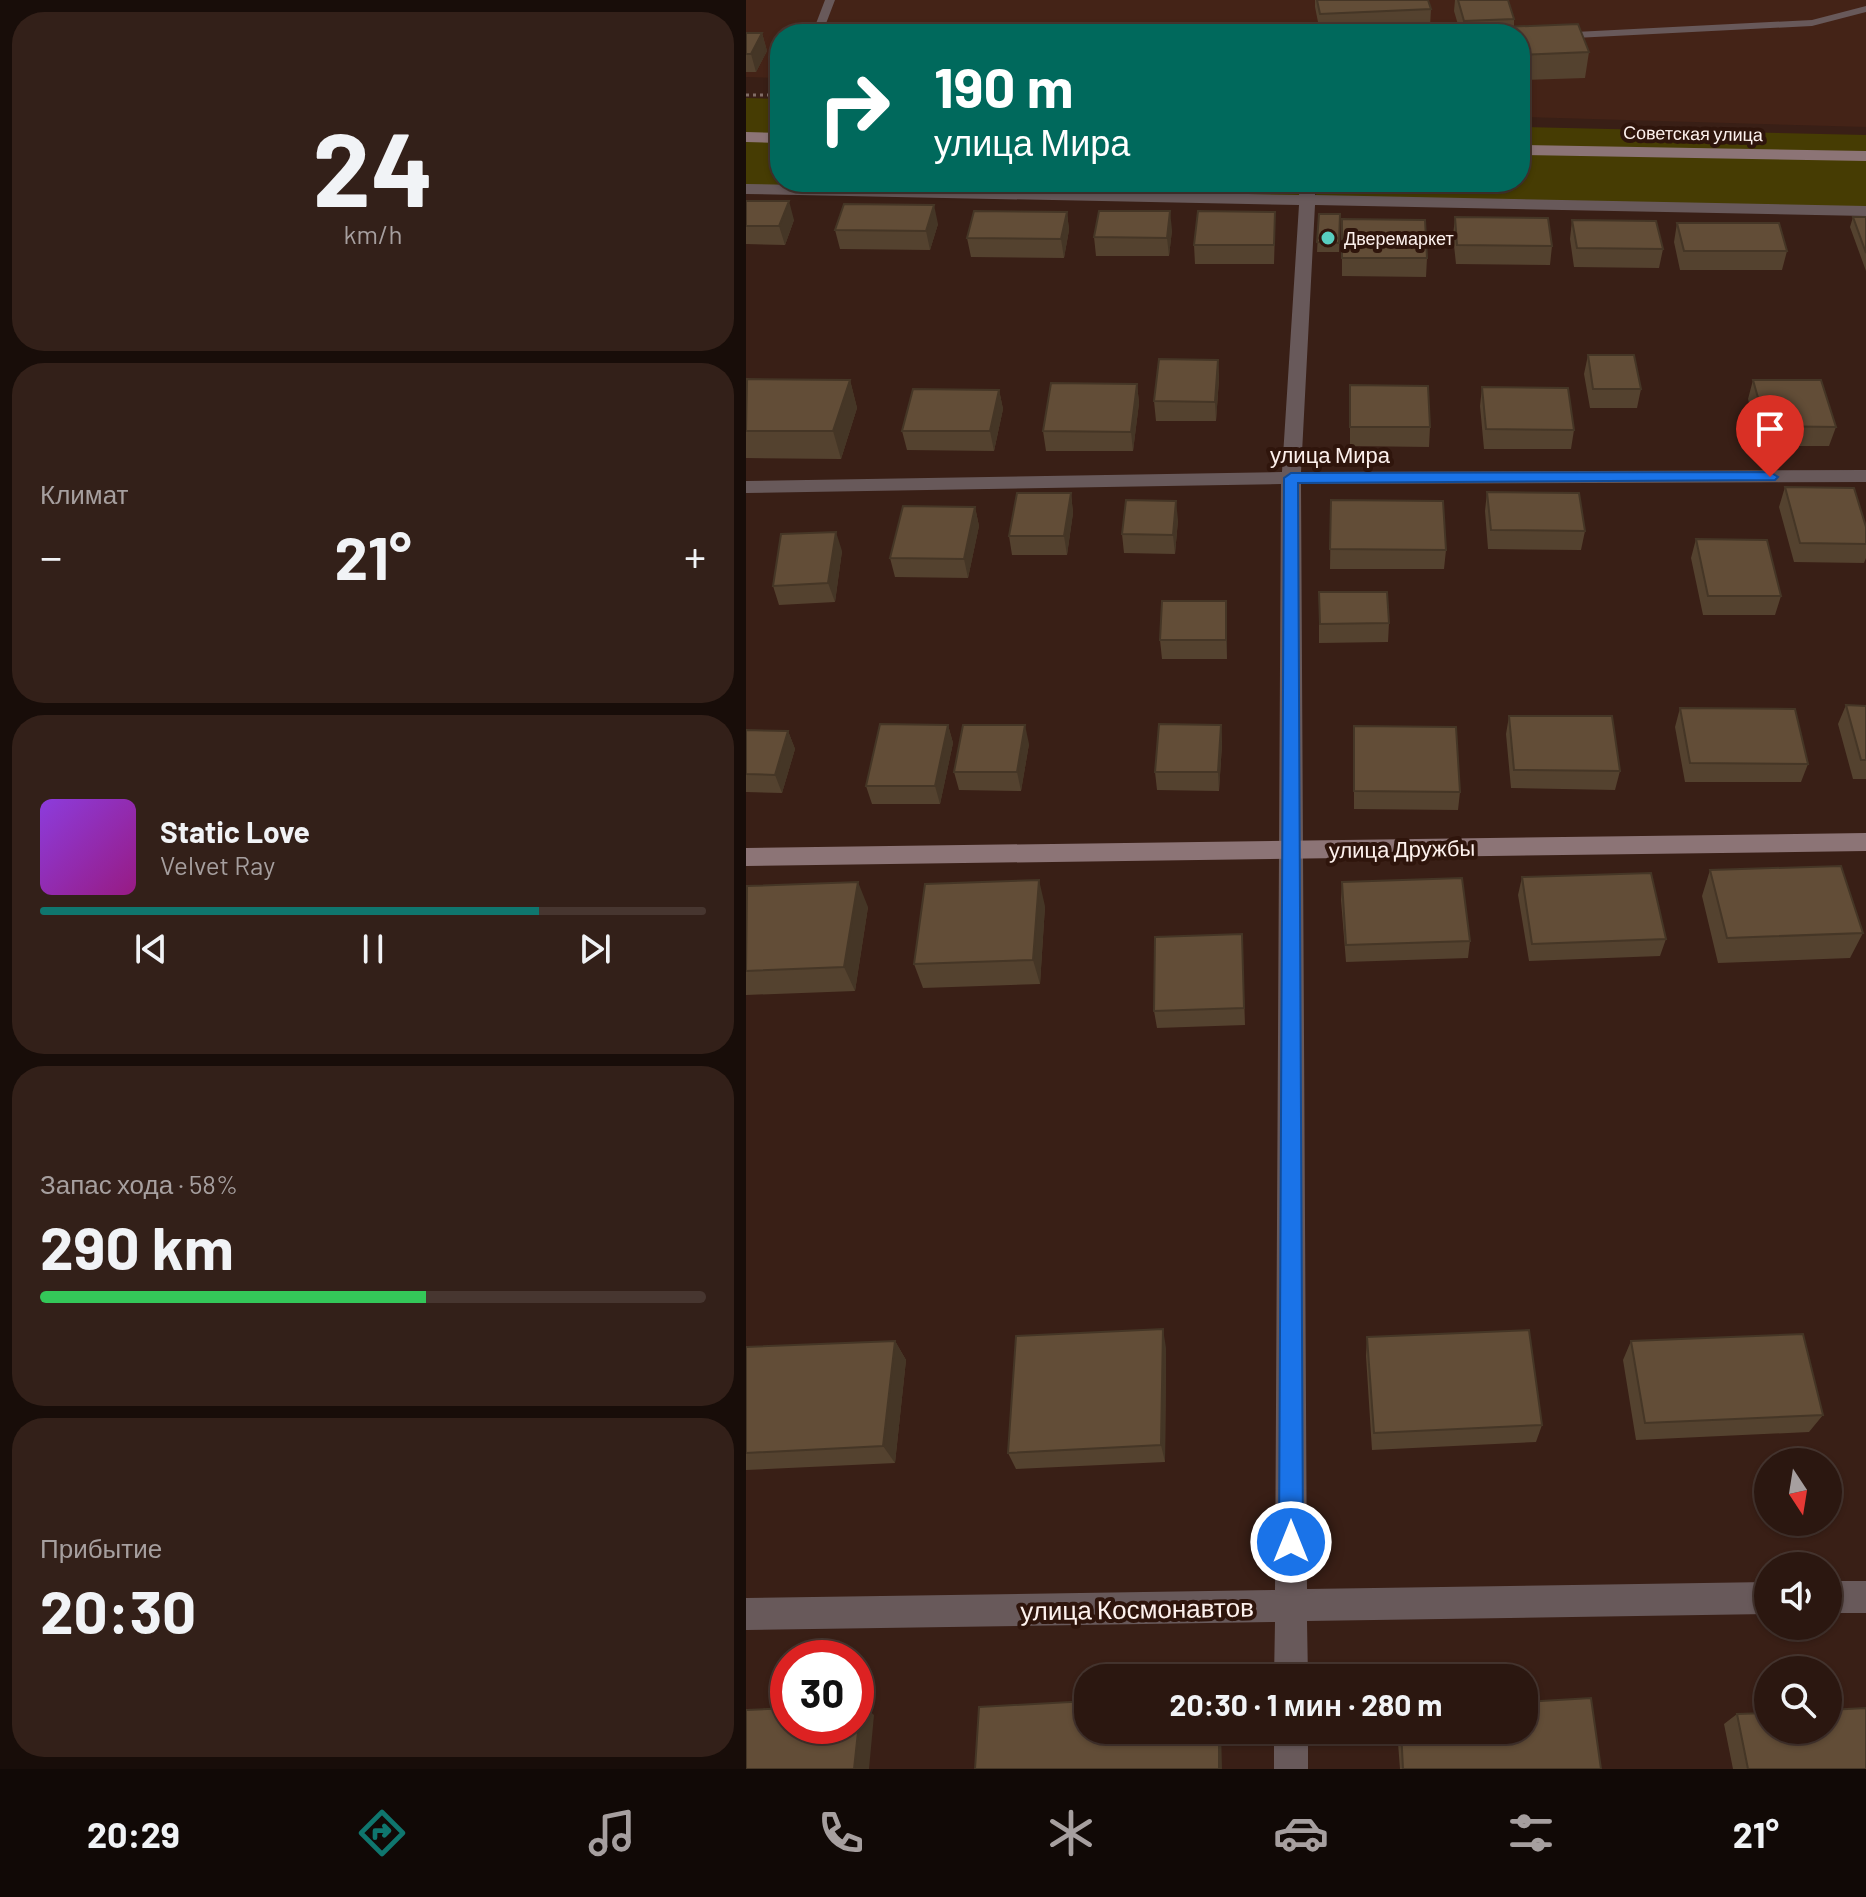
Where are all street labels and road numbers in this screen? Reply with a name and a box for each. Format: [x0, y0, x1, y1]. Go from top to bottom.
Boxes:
street label: Советская улица [1623, 121, 1764, 145]
street label: улица Мира [1270, 441, 1391, 468]
street label: улица Дружбы [1329, 834, 1475, 863]
street label: улица Космонавтов [1020, 1590, 1254, 1626]

